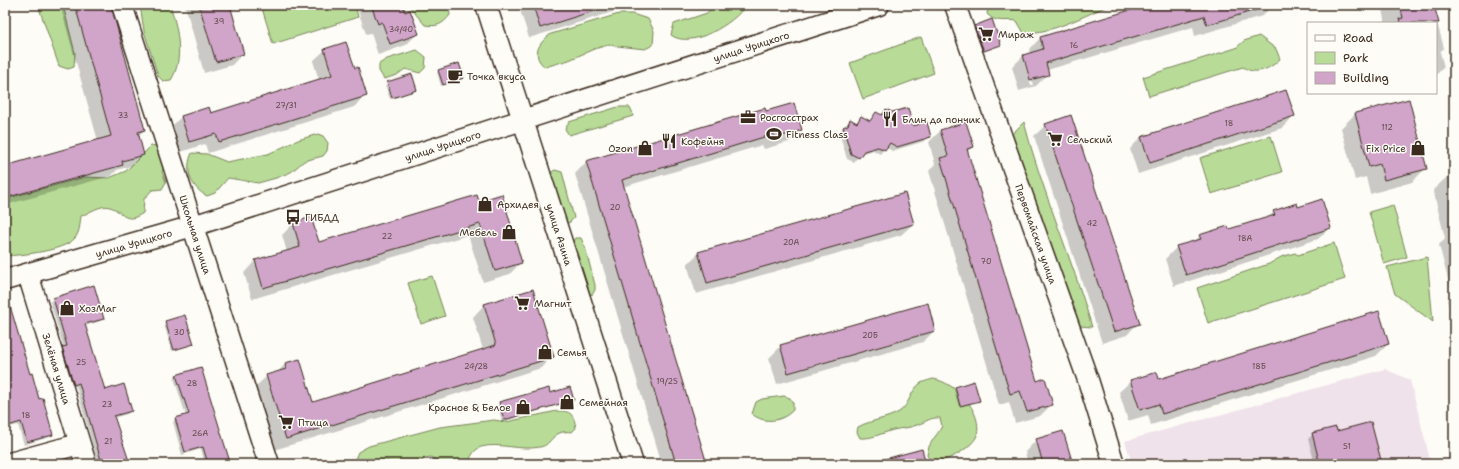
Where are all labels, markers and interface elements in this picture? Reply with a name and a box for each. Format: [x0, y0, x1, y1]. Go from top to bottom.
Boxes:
house number: 39 [214, 16, 224, 27]
legend [1307, 22, 1437, 94]
house number: 34/40 [389, 24, 413, 35]
supermarket icon: Мираж [977, 25, 995, 43]
street label: улица Урицкого [711, 28, 791, 65]
place label: Мираж [998, 28, 1034, 41]
text: Road [1343, 30, 1374, 46]
house number: 16 [1070, 40, 1079, 51]
text: Park [1343, 50, 1369, 66]
cafe icon: Точка вкуса [446, 67, 464, 85]
place label: Точка вкуса [467, 70, 526, 83]
text: Building [1343, 70, 1389, 86]
house number: 27/31 [275, 100, 297, 111]
office icon: Росгосстрах [739, 108, 757, 126]
house number: 33 [118, 110, 128, 121]
restaurant icon: Блин да пончик [881, 110, 899, 128]
place label: Росгосстрах [760, 111, 818, 124]
place label: Блин да пончик [902, 113, 981, 126]
house number: 18 [1225, 118, 1233, 129]
house number: 112 [1381, 122, 1393, 133]
sports icon: Fitness Class [765, 125, 783, 143]
street label: улица Урицкого [403, 127, 482, 164]
place label: Fitness Class [786, 128, 848, 141]
supermarket icon: Сельский [1046, 130, 1064, 148]
restaurant icon: Кофейня [660, 132, 678, 150]
place label: Сельский [1067, 133, 1113, 146]
place label: Кофейня [681, 135, 724, 148]
shop icon: Ozon [636, 139, 654, 157]
shop icon: Fix Price [1409, 139, 1427, 157]
place label: Ozon [608, 142, 633, 155]
place label: Fix Price [1366, 142, 1406, 155]
street label: Первомайская улица [1013, 182, 1060, 286]
street label: Школьная улица [177, 193, 215, 276]
shop icon: Архидея [476, 195, 494, 213]
place label: Архидея [497, 198, 539, 211]
street label: улица Азина [544, 202, 576, 268]
house number: 20 [610, 202, 620, 213]
bus stop icon: ГИБДД [284, 208, 302, 226]
place label: ГИБДД [305, 211, 339, 224]
house number: 42 [1087, 218, 1098, 229]
shop icon: Мебель [500, 223, 518, 241]
street label: улица Урицкого [94, 226, 174, 260]
place label: Мебель [459, 226, 497, 239]
house number: 22 [382, 231, 393, 242]
house number: 18А [1238, 233, 1253, 244]
house number: 20А [783, 237, 800, 248]
house number: 70 [980, 256, 992, 267]
supermarket icon: Магнит [513, 294, 531, 312]
place label: Магнит [534, 297, 572, 310]
shop icon: ХозМаг [58, 299, 76, 317]
place label: ХозМаг [79, 302, 117, 315]
house number: 30 [173, 327, 185, 338]
house number: 20Б [862, 330, 878, 341]
street label: Зелёная улица [40, 331, 74, 407]
shop icon: Семья [536, 343, 554, 361]
place label: Семья [557, 346, 587, 359]
house number: 25 [76, 357, 86, 368]
house number: 24/28 [464, 361, 488, 372]
house number: 18Б [1252, 361, 1266, 372]
house number: 19/25 [656, 376, 678, 387]
house number: 28 [187, 378, 197, 389]
shop icon: Семейная [558, 393, 576, 411]
place label: Семейная [579, 396, 628, 409]
shop icon: Красное & Белое [514, 398, 532, 416]
house number: 23 [102, 399, 112, 410]
place label: Красное & Белое [428, 401, 511, 414]
house number: 18 [22, 410, 30, 421]
supermarket icon: Птица [277, 413, 295, 431]
place label: Птица [298, 416, 329, 429]
house number: 26А [192, 428, 209, 439]
house number: 21 [104, 436, 112, 447]
house number: 51 [1343, 441, 1351, 452]

